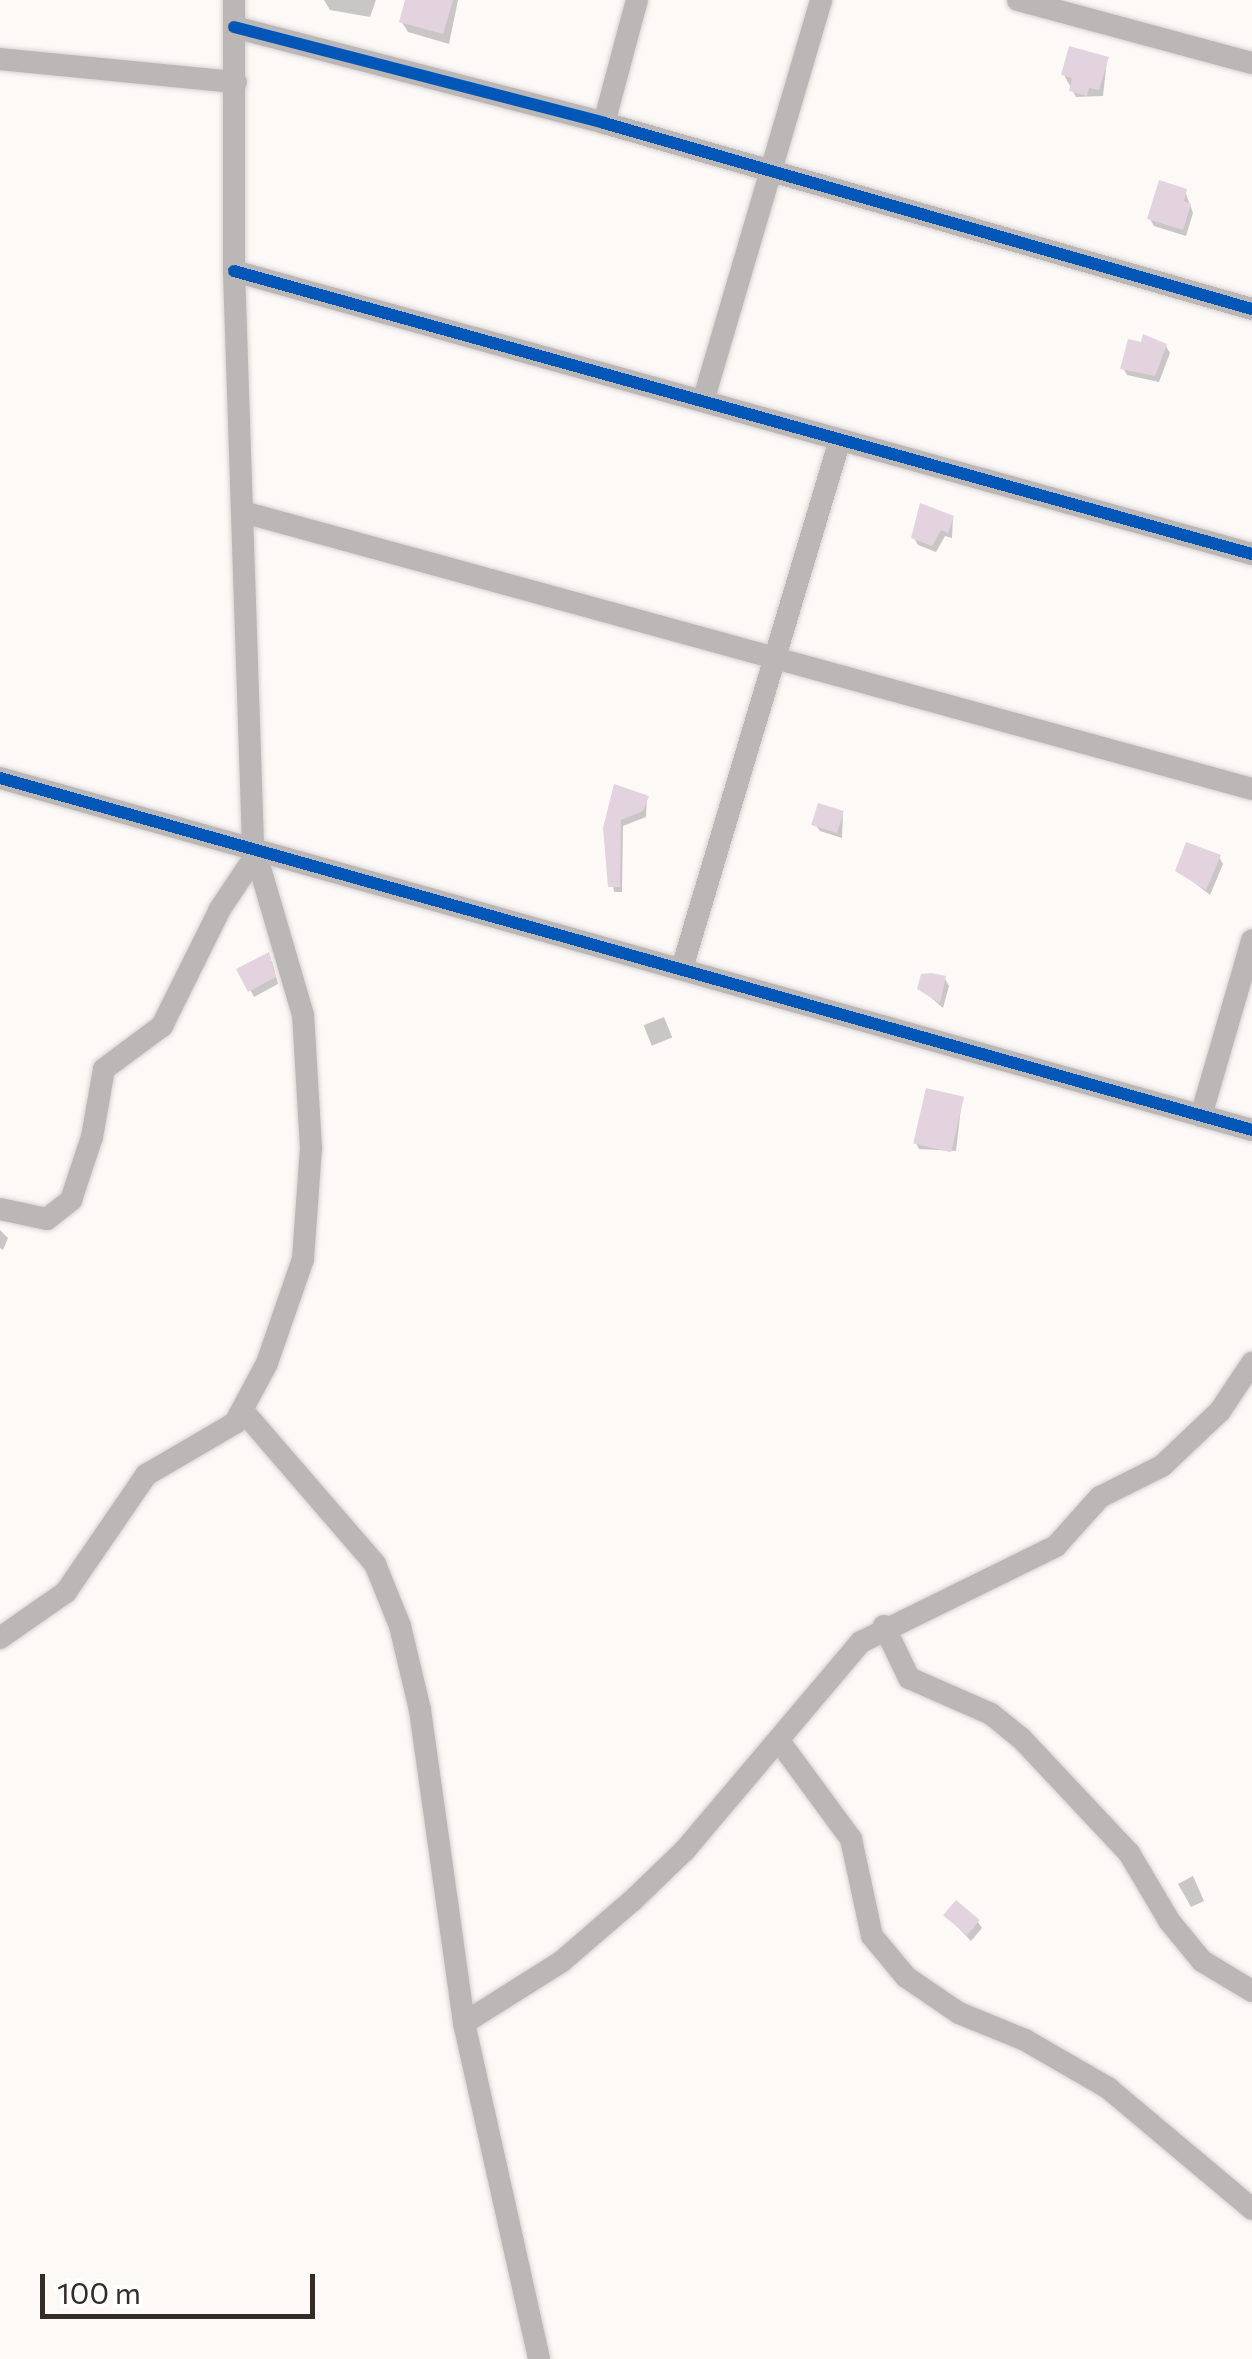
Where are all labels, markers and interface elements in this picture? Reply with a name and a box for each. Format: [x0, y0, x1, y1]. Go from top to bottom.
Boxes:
scale bar [45, 2254, 320, 2316]
text: 100 m [57, 2273, 141, 2310]

